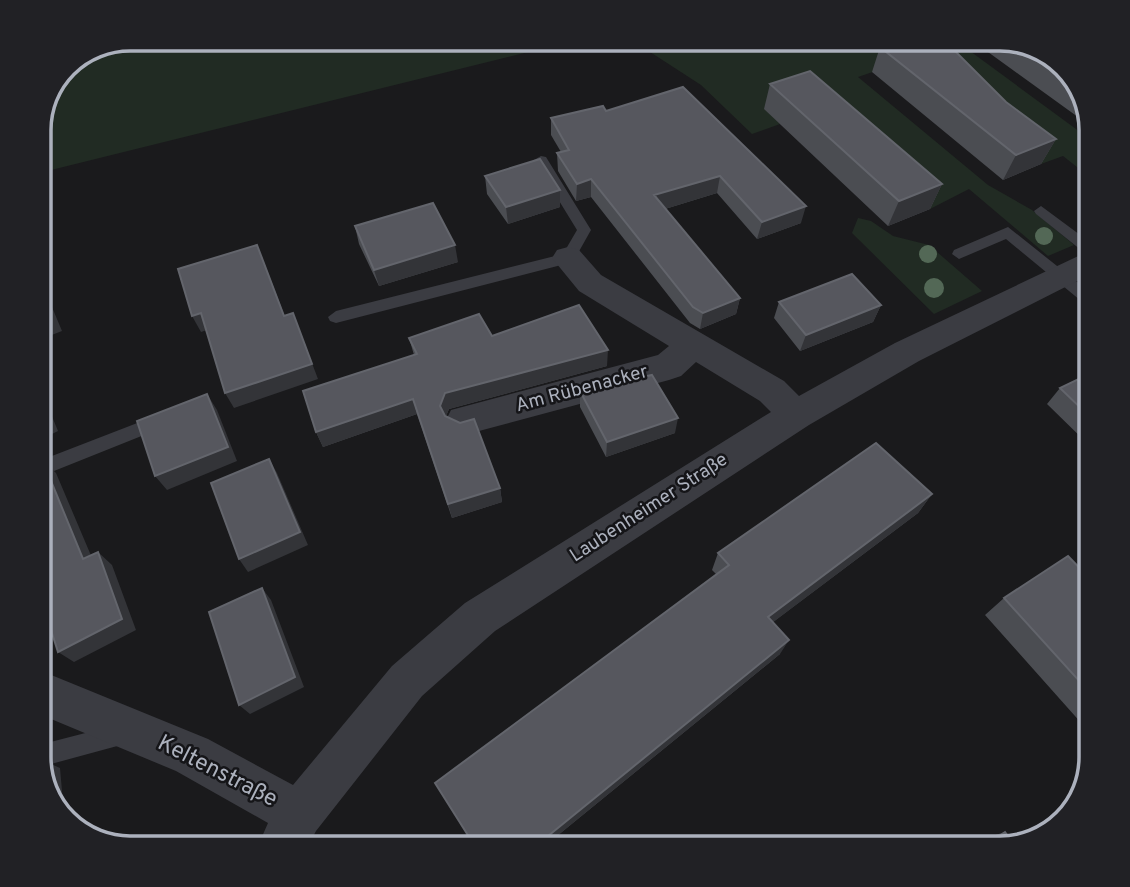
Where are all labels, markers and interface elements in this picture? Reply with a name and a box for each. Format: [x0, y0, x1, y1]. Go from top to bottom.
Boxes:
street label: Am Rübenacker [513, 360, 651, 418]
street label: Laubenheimer Straße [566, 448, 732, 568]
street label: Keltenstraße [152, 729, 282, 815]

